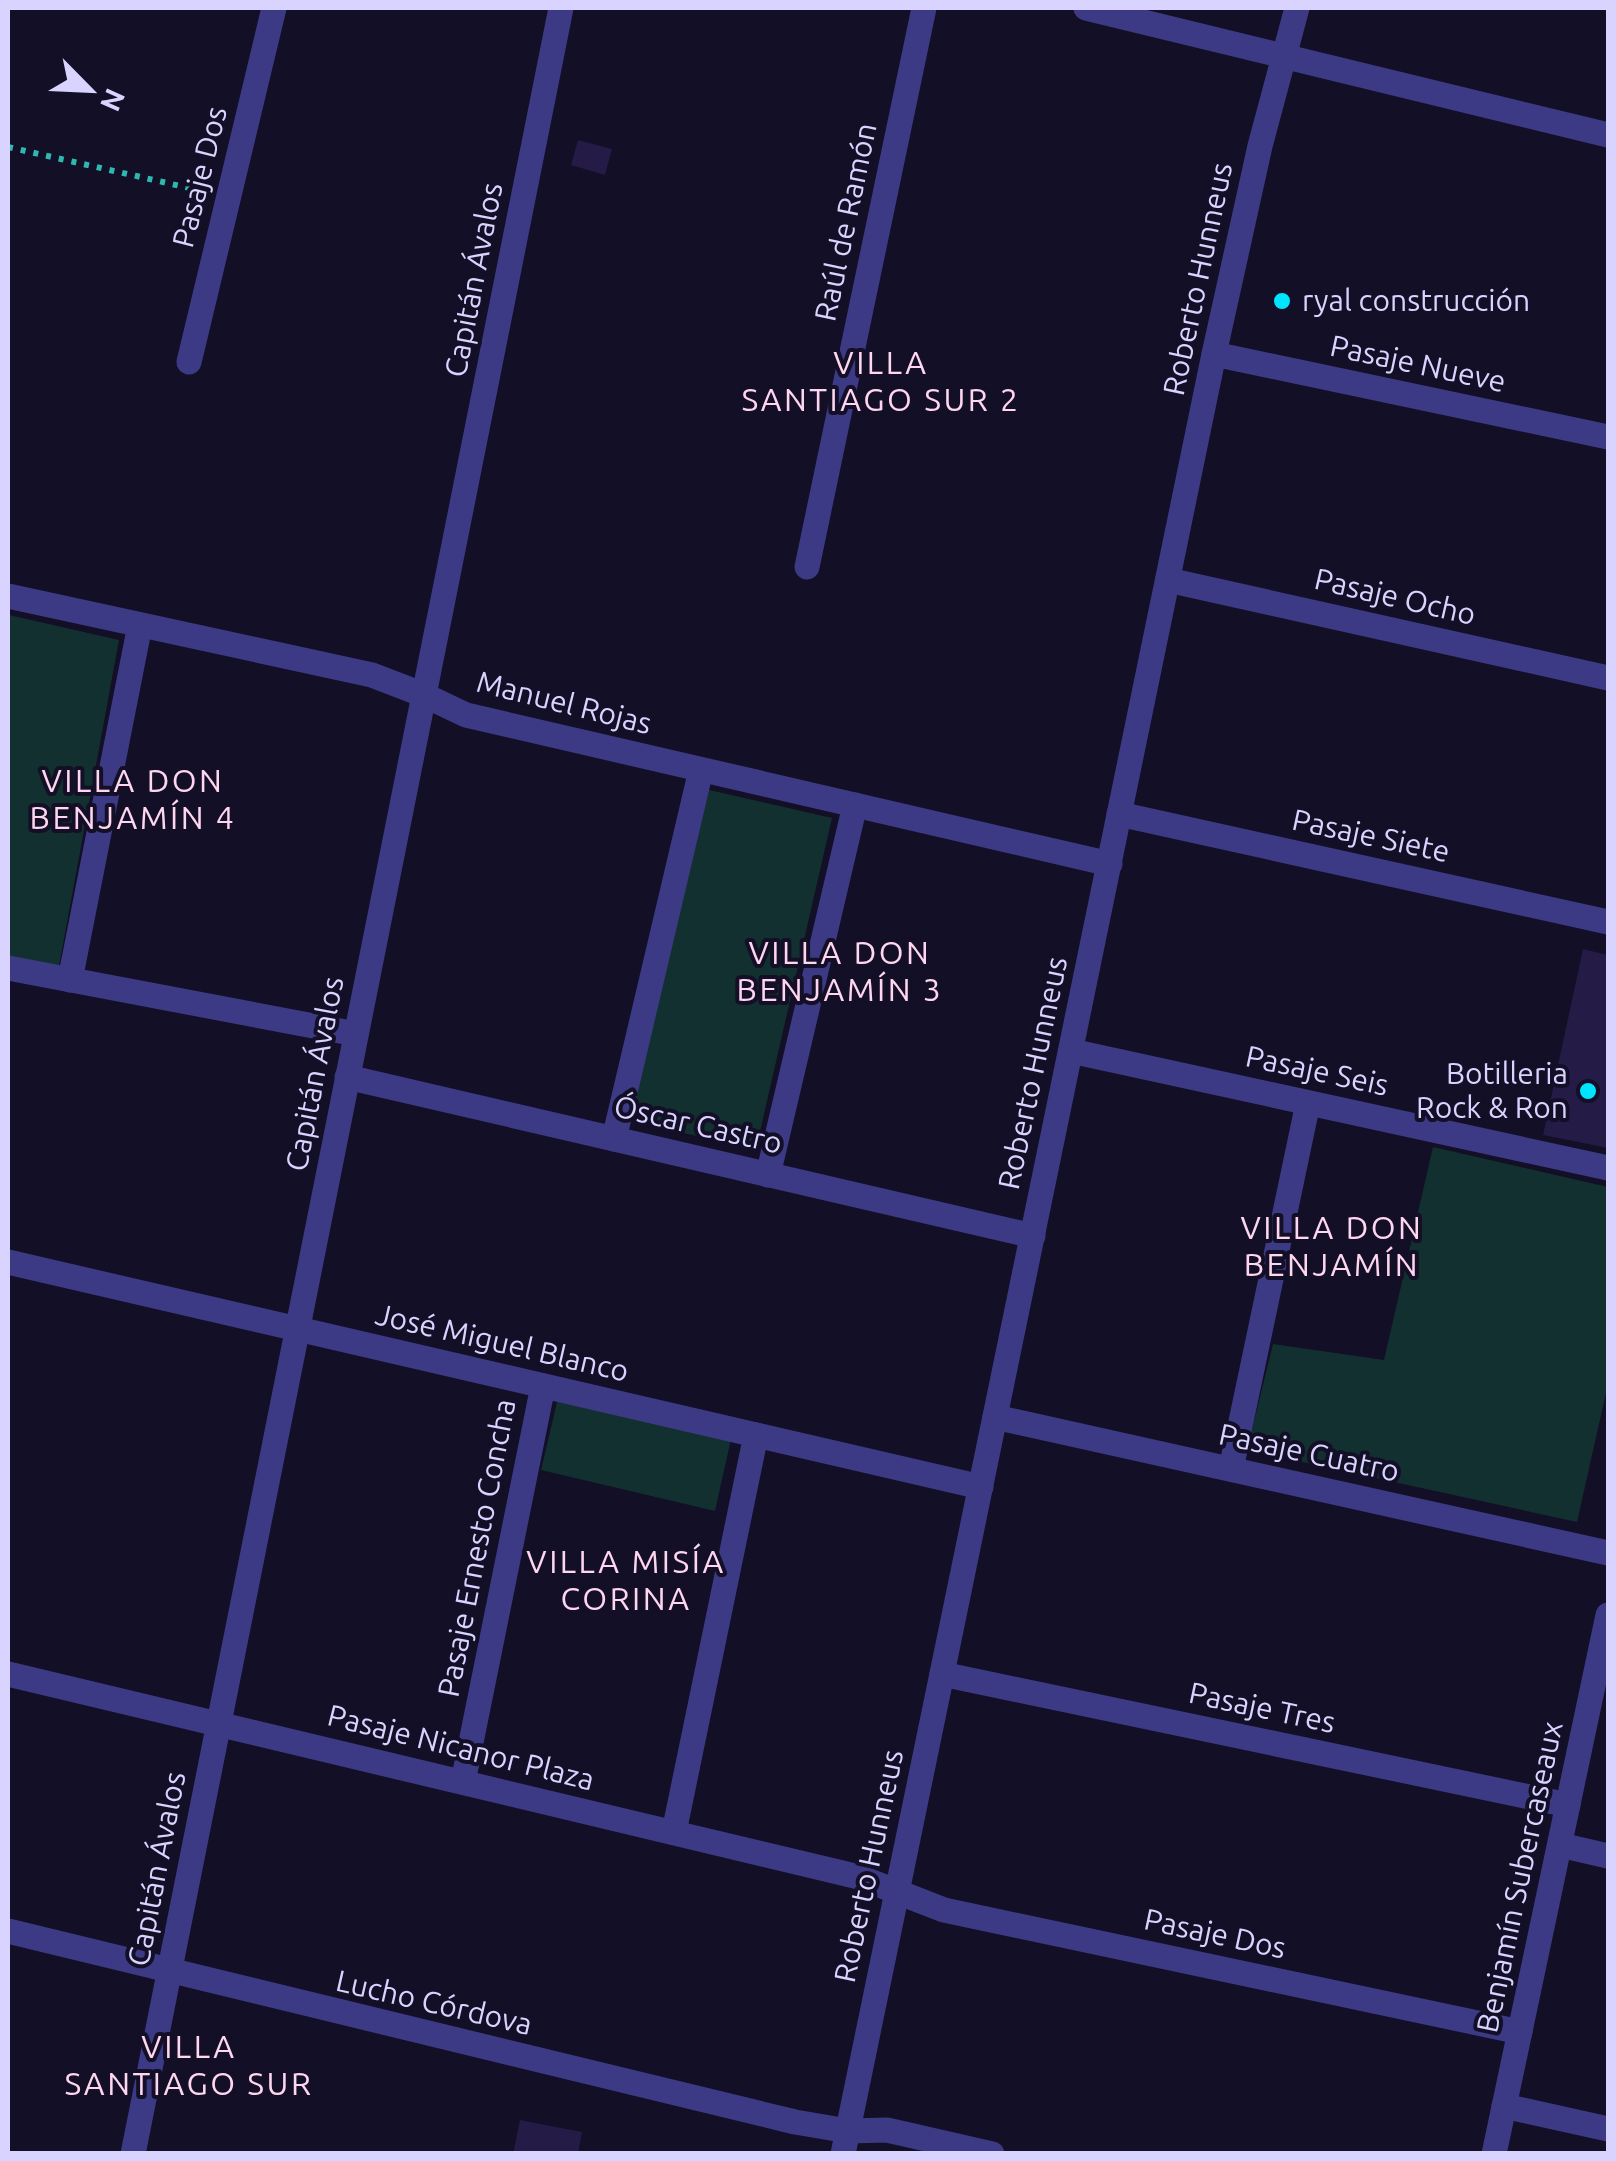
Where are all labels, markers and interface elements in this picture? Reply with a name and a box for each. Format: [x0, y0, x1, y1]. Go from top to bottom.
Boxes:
north arrow [40, 40, 140, 140]
text: N [95, 85, 132, 116]
street label: Pasaje Dos [165, 103, 233, 251]
street label: Raúl de Ramón [807, 120, 883, 324]
street label: Roberto Hunneus [1156, 159, 1238, 398]
street label: Capitán Ávalos [437, 179, 509, 380]
place label: ryal construcción [1302, 283, 1530, 317]
marker: ryal construcción [1271, 290, 1293, 312]
street label: Pasaje Nueve [1327, 328, 1509, 398]
district label: VILLA SANTIAGO SUR 2 [741, 344, 1021, 417]
street label: Pasaje Ocho [1311, 561, 1479, 631]
street label: Manuel Rojas [473, 664, 655, 740]
district label: VILLA DON BENJAMÍN 4 [30, 762, 236, 835]
street label: Pasaje Siete [1289, 802, 1453, 868]
district label: VILLA DON BENJAMÍN 3 [737, 934, 943, 1007]
street label: Roberto Hunneus [991, 953, 1073, 1192]
street label: Capitán Ávalos [278, 973, 350, 1174]
street label: Pasaje Seis [1243, 1038, 1392, 1102]
place label: Botilleria Rock & Ron [1416, 1056, 1568, 1124]
marker: Botilleria Rock & Ron [1577, 1080, 1599, 1102]
street label: Óscar Castro [611, 1088, 786, 1160]
district label: VILLA DON BENJAMÍN [1241, 1209, 1423, 1282]
street label: José Miguel Blanco [372, 1296, 632, 1388]
street label: Pasaje Ernesto Concha [430, 1396, 522, 1700]
street label: Pasaje Cuatro [1216, 1416, 1403, 1488]
district label: VILLA MISÍA CORINA [526, 1543, 726, 1616]
street label: Pasaje Tres [1186, 1675, 1339, 1739]
street label: Pasaje Nicanor Plaza [324, 1697, 598, 1797]
street label: Benjamín Subercaseaux [1469, 1718, 1569, 2036]
street label: Roberto Hunneus [827, 1746, 909, 1985]
street label: Capitán Ávalos [120, 1768, 192, 1969]
street label: Pasaje Dos [1141, 1901, 1289, 1965]
street label: Lucho Córdova [333, 1963, 536, 2041]
district label: VILLA SANTIAGO SUR [65, 2028, 313, 2101]

